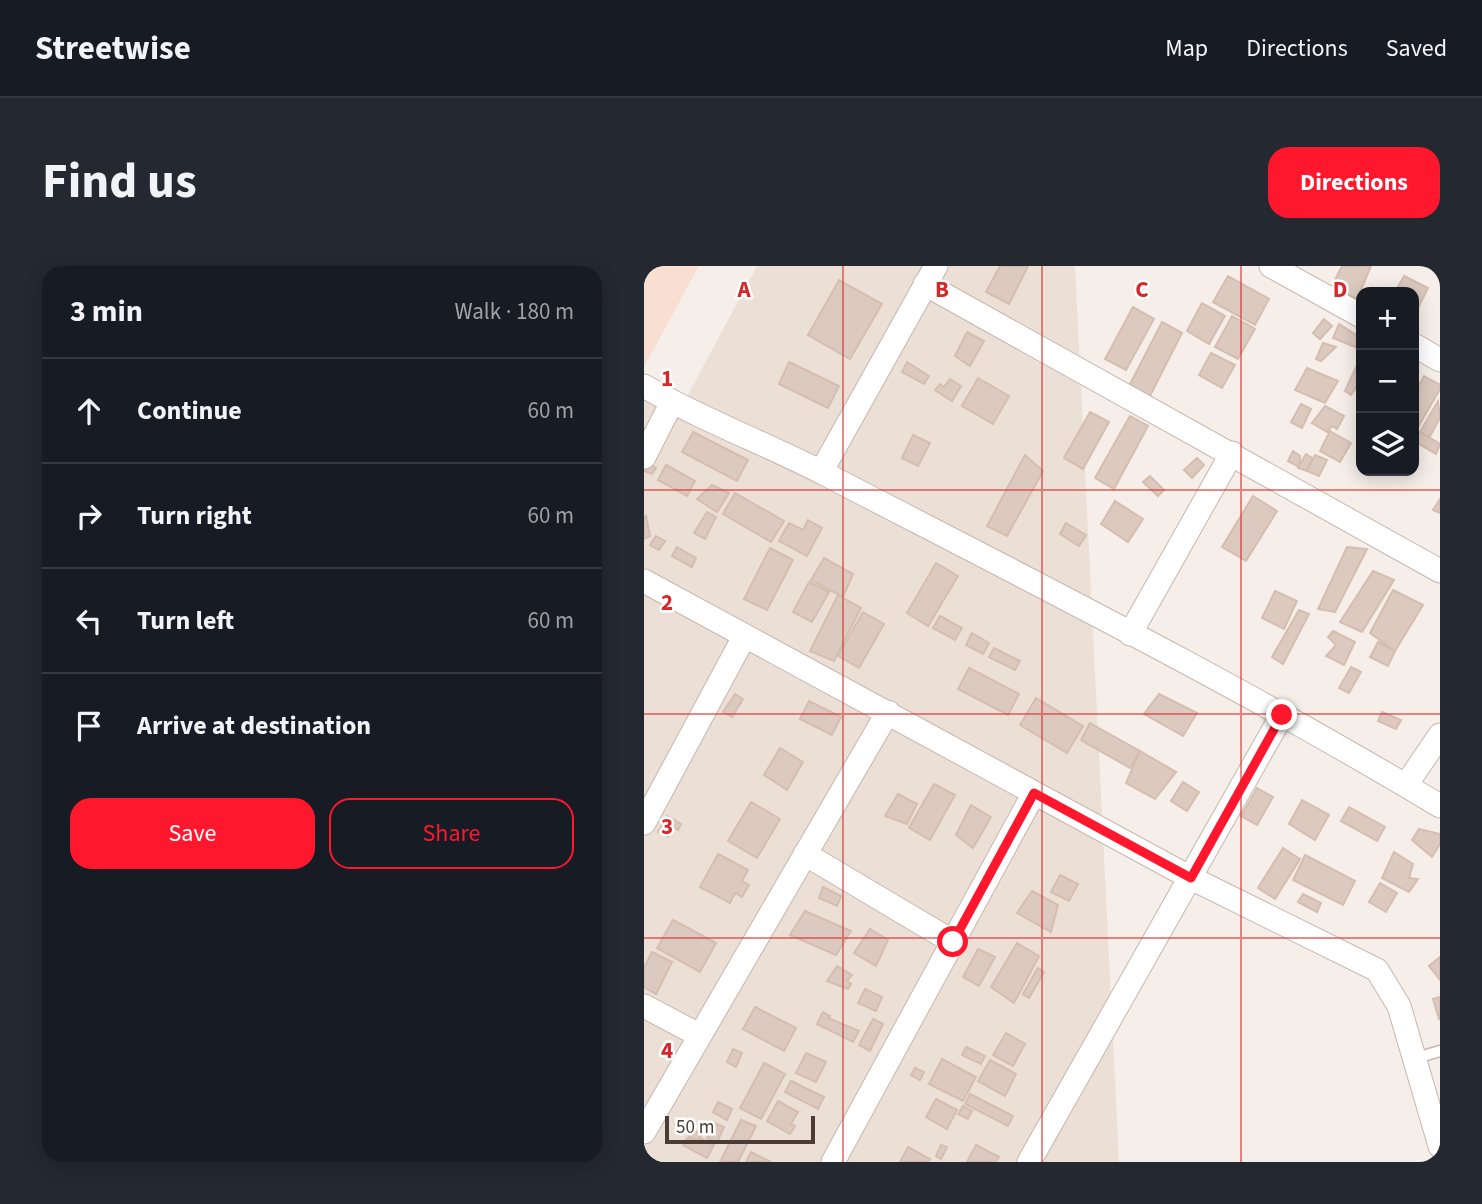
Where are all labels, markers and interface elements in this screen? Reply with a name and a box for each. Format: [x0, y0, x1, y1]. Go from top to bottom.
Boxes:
text: Streetwise [35, 25, 191, 72]
text: Map [1165, 31, 1208, 66]
text: Directions [1246, 31, 1348, 66]
text: Saved [1386, 31, 1447, 66]
text: Find us [42, 147, 197, 217]
button: Directions [1268, 147, 1440, 218]
text: A [736, 273, 751, 306]
text: B [935, 273, 949, 306]
text: C [1135, 273, 1149, 306]
text: D [1333, 273, 1347, 306]
map controls [1356, 287, 1419, 476]
button: + [1356, 287, 1419, 350]
text: 3 min [70, 290, 143, 333]
text: Walk · 180 m [455, 295, 574, 328]
button: − [1356, 350, 1419, 413]
text: 1 [661, 362, 673, 395]
icon: ahead [70, 392, 108, 430]
text: Continue [137, 392, 242, 429]
text: 60 m [527, 394, 574, 427]
button: layers [1356, 413, 1419, 476]
icon: right [70, 497, 108, 535]
text: Turn right [137, 497, 252, 534]
text: 60 m [527, 499, 574, 532]
text: 2 [661, 586, 673, 619]
icon: left [70, 602, 108, 640]
text: Turn left [137, 602, 234, 639]
text: 60 m [527, 604, 574, 637]
route end [1266, 699, 1297, 730]
icon: arrive [70, 707, 108, 745]
text: Arrive at destination [137, 707, 371, 744]
button: Save [70, 798, 315, 869]
button: Share [329, 798, 574, 869]
text: 3 [661, 810, 673, 843]
route start [937, 926, 968, 957]
text: 4 [661, 1034, 673, 1067]
scale bar [665, 1113, 816, 1145]
text: 50 m [676, 1114, 714, 1141]

